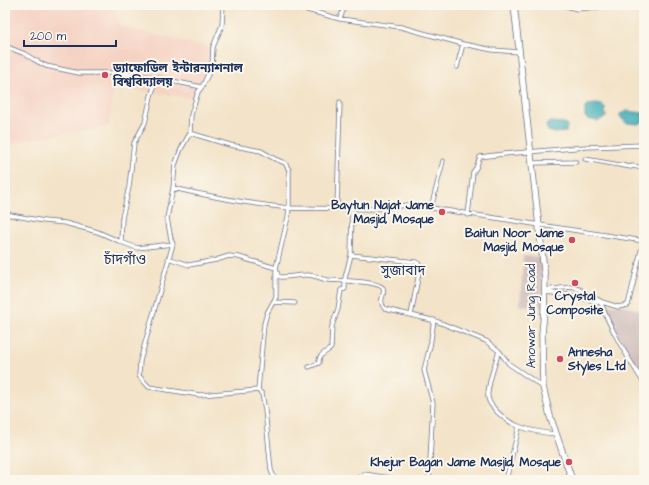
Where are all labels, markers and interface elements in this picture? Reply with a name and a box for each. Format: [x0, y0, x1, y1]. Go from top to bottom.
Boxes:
scale bar [24, 22, 116, 48]
text: 200 m [30, 28, 67, 45]
place label: ড্যাফোডিল ইন্টারন্যাশনাল বিশ্ববিদ্যালয় [112, 60, 244, 91]
marker: ড্যাফোডিল ইন্টারন্যাশনাল বিশ্ববিদ্যালয় [100, 70, 110, 80]
place label: Baytun Najat Jame Masjid, Mosque [331, 197, 435, 229]
marker: Baytun Najat Jame Masjid, Mosque [437, 207, 447, 217]
place label: Baitun Noor Jame Masjid, Mosque [465, 225, 565, 257]
marker: Baitun Noor Jame Masjid, Mosque [567, 235, 577, 245]
district label: চাঁদগাঁও [103, 250, 146, 270]
district label: সুজাবাদ [380, 261, 425, 281]
street label: Anowar Jung Road [523, 264, 541, 368]
marker: Crystal Composite [570, 278, 580, 288]
place label: Crystal Composite [546, 288, 604, 320]
place label: Annesha Styles Ltd [567, 344, 627, 376]
marker: Annesha Styles Ltd [555, 354, 565, 364]
place label: Khejur Bagan Jame Masjid, Mosque [370, 454, 561, 473]
marker: Khejur Bagan Jame Masjid, Mosque [564, 457, 574, 467]

